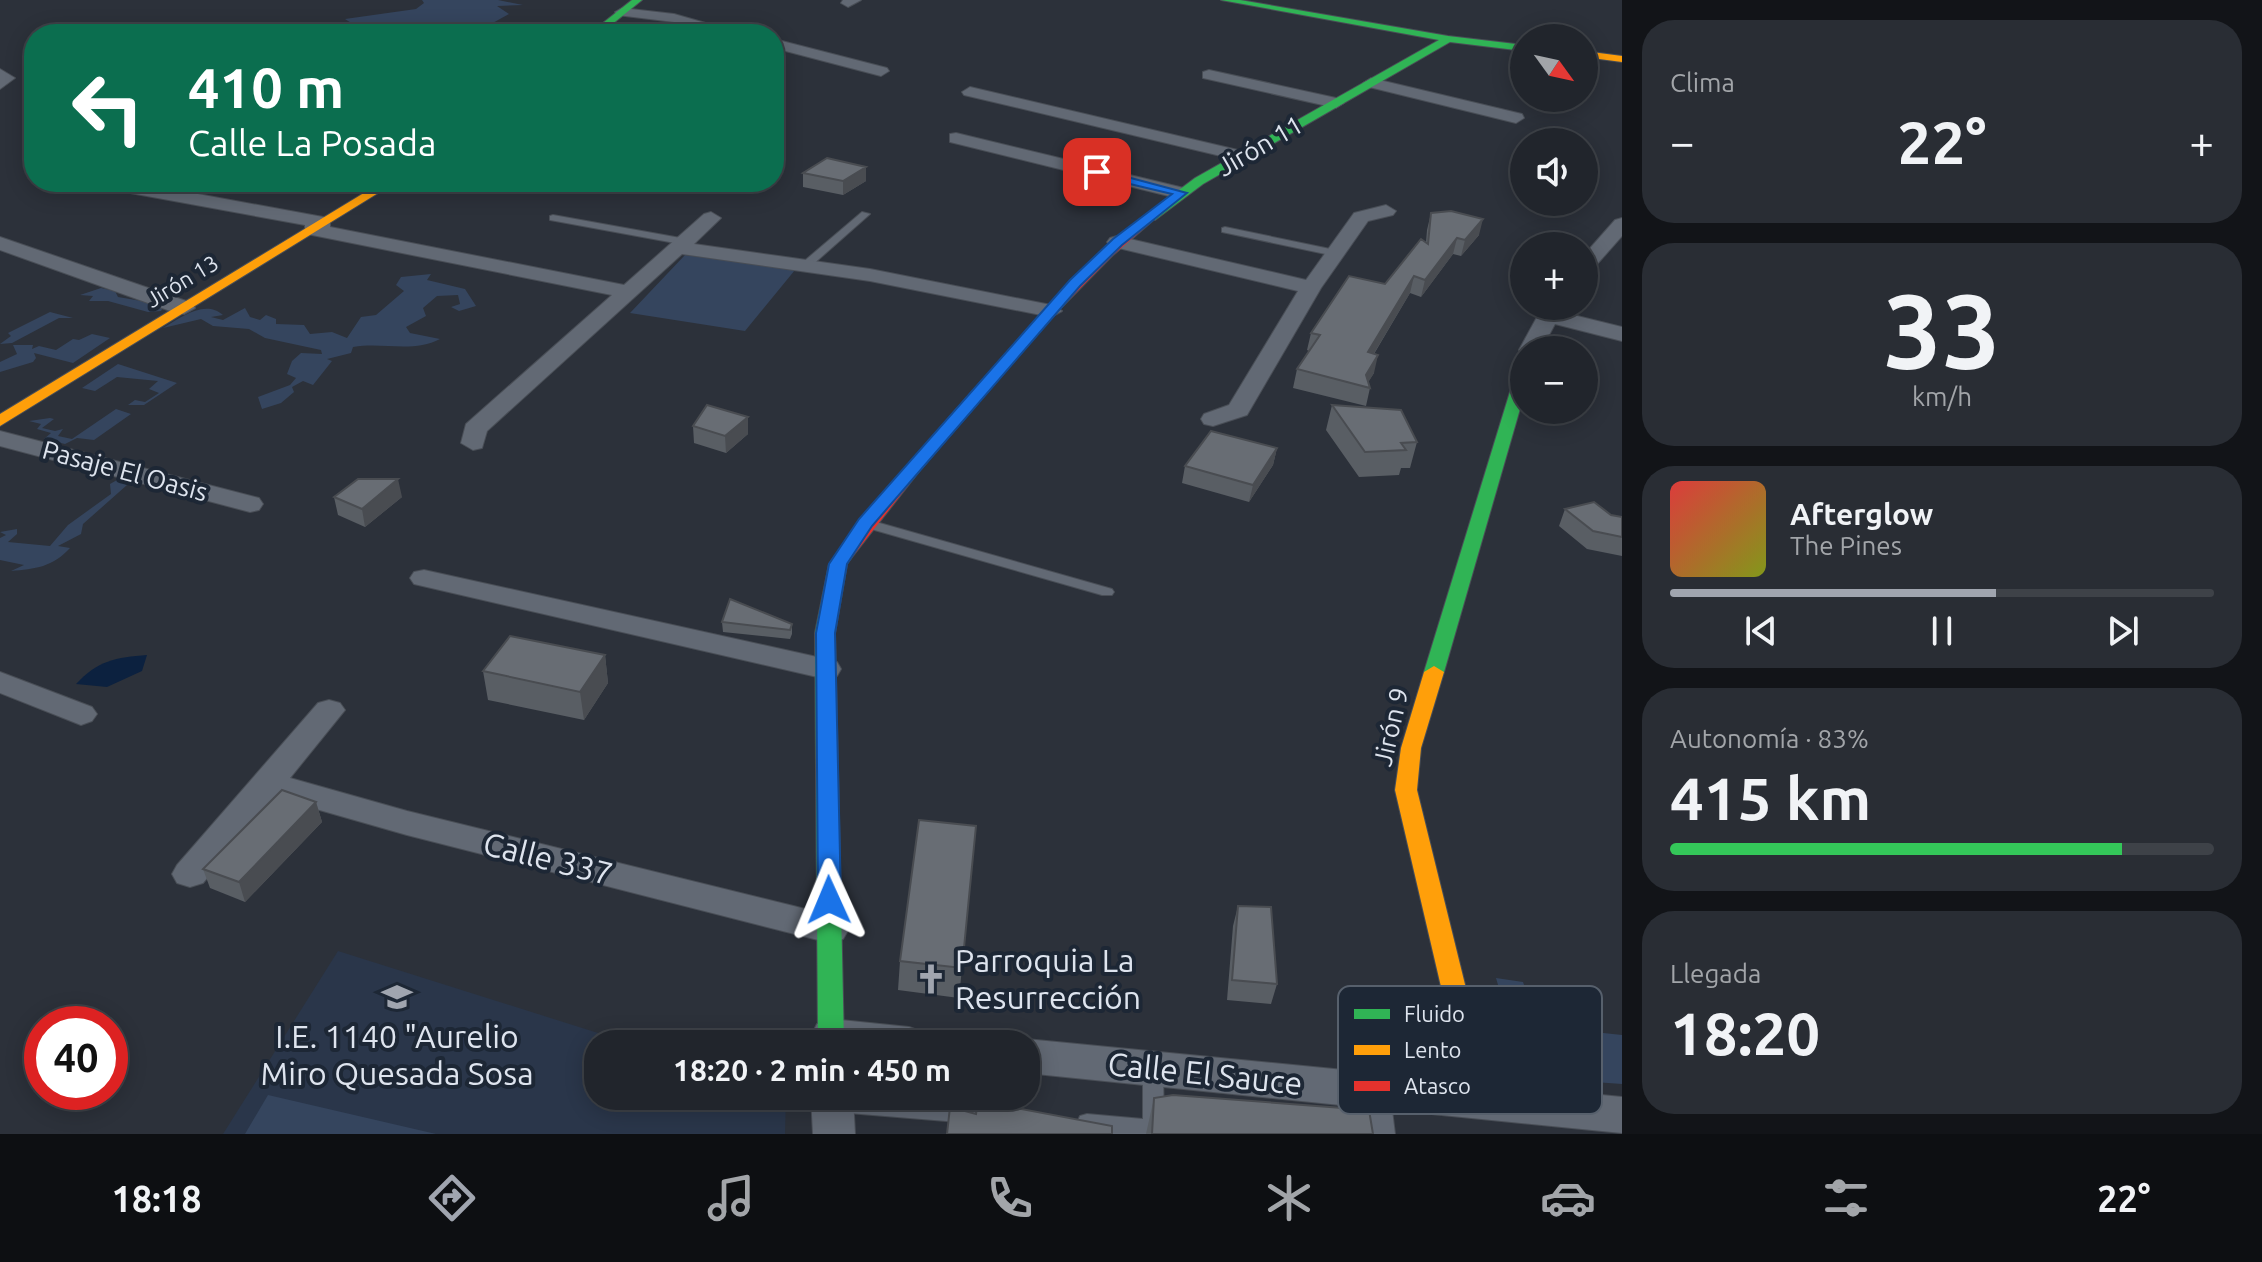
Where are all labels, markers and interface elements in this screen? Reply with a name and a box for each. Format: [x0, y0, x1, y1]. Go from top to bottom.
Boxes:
north arrow [1510, 24, 1598, 112]
map controls [1510, 24, 1598, 424]
icon: left [56, 56, 160, 160]
text: 410 m [188, 56, 344, 119]
text: Clima [1670, 68, 1735, 97]
text: 22° [1898, 108, 1986, 175]
street label: Jirón 11 [1212, 109, 1308, 182]
text: − [1670, 117, 1695, 166]
text: + [2189, 117, 2214, 166]
text: Calle La Posada [188, 122, 437, 163]
button: sound [1510, 128, 1598, 216]
pin [1063, 138, 1131, 206]
icon: arrive [1075, 150, 1119, 194]
button: + [1510, 232, 1598, 320]
street label: Jirón 13 [141, 249, 222, 312]
text: 33 [1883, 271, 2001, 388]
button: − [1510, 336, 1598, 424]
text: km/h [1912, 382, 1972, 411]
street label: Pasaje El Oasis [39, 435, 211, 506]
text: Afterglow [1790, 497, 1933, 531]
text: The Pines [1790, 531, 1902, 560]
icon: previous [1739, 609, 1783, 653]
icon: pause [1920, 609, 1964, 653]
icon: next [2101, 609, 2145, 653]
street label: Jirón 9 [1367, 685, 1414, 769]
text: Autonomía · 83% [1670, 724, 1869, 753]
text: 415 km [1670, 764, 1871, 831]
street label: Calle 337 [480, 825, 617, 891]
position arrow [787, 858, 871, 942]
place label: Parroquia La Resurrección [955, 942, 1141, 1015]
text: Llegada [1670, 959, 1761, 988]
church icon: Parroquia La Resurrección [914, 962, 948, 996]
school or university icon: I.E. 1140 "Aurelio Miro Quesada Sosa [380, 980, 414, 1014]
legend [1338, 986, 1602, 1114]
text: 18:20 [1670, 999, 1820, 1066]
text: Fluido [1404, 1001, 1465, 1026]
speed limit sign: 40 [24, 1006, 128, 1110]
place label: I.E. 1140 "Aurelio Miro Quesada Sosa [260, 1018, 534, 1091]
text: Lento [1404, 1037, 1461, 1062]
street label: Calle El Sauce [1106, 1045, 1304, 1101]
text: 18:20 · 2 min · 450 m [673, 1053, 951, 1087]
text: Atasco [1404, 1073, 1471, 1098]
icon: directions [424, 1170, 480, 1226]
icon: music [703, 1170, 759, 1226]
icon: phone [982, 1170, 1038, 1226]
icon: climate [1261, 1170, 1317, 1226]
icon: car [1540, 1170, 1596, 1226]
icon: filters [1818, 1170, 1874, 1226]
text: 18:18 [111, 1178, 201, 1219]
text: 22° [2097, 1178, 2151, 1219]

